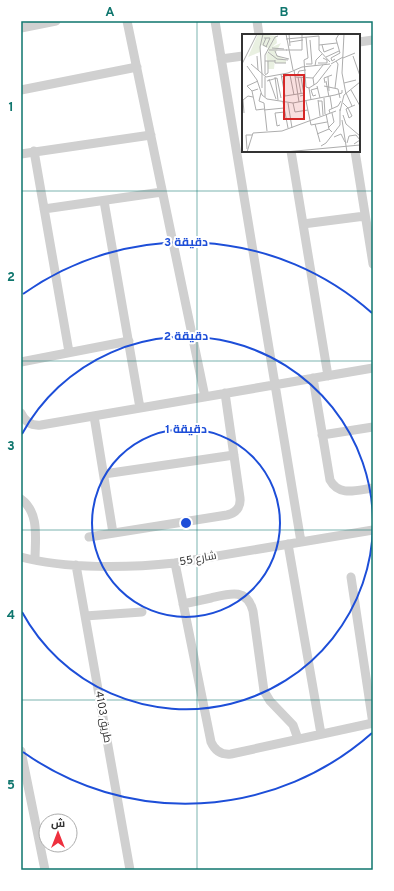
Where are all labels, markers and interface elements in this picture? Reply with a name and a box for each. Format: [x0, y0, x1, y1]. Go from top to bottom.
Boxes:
text: A [105, 5, 115, 21]
text: B [280, 5, 289, 21]
inset map [242, 34, 360, 152]
text: 1 [8, 100, 14, 116]
text: 3 دقيقة [164, 235, 208, 251]
text: 2 [7, 270, 15, 286]
text: 2 دقيقة [164, 329, 208, 345]
text: 1 دقيقة [165, 422, 207, 438]
text: 3 [7, 439, 15, 455]
centre of rings [179, 516, 193, 530]
street label: شارع 55 [178, 549, 218, 569]
text: 4 [7, 608, 15, 624]
street label: طريق 4103 [92, 690, 114, 744]
text: 5 [7, 778, 15, 794]
north arrow [38, 813, 78, 853]
text: ش [51, 817, 65, 831]

